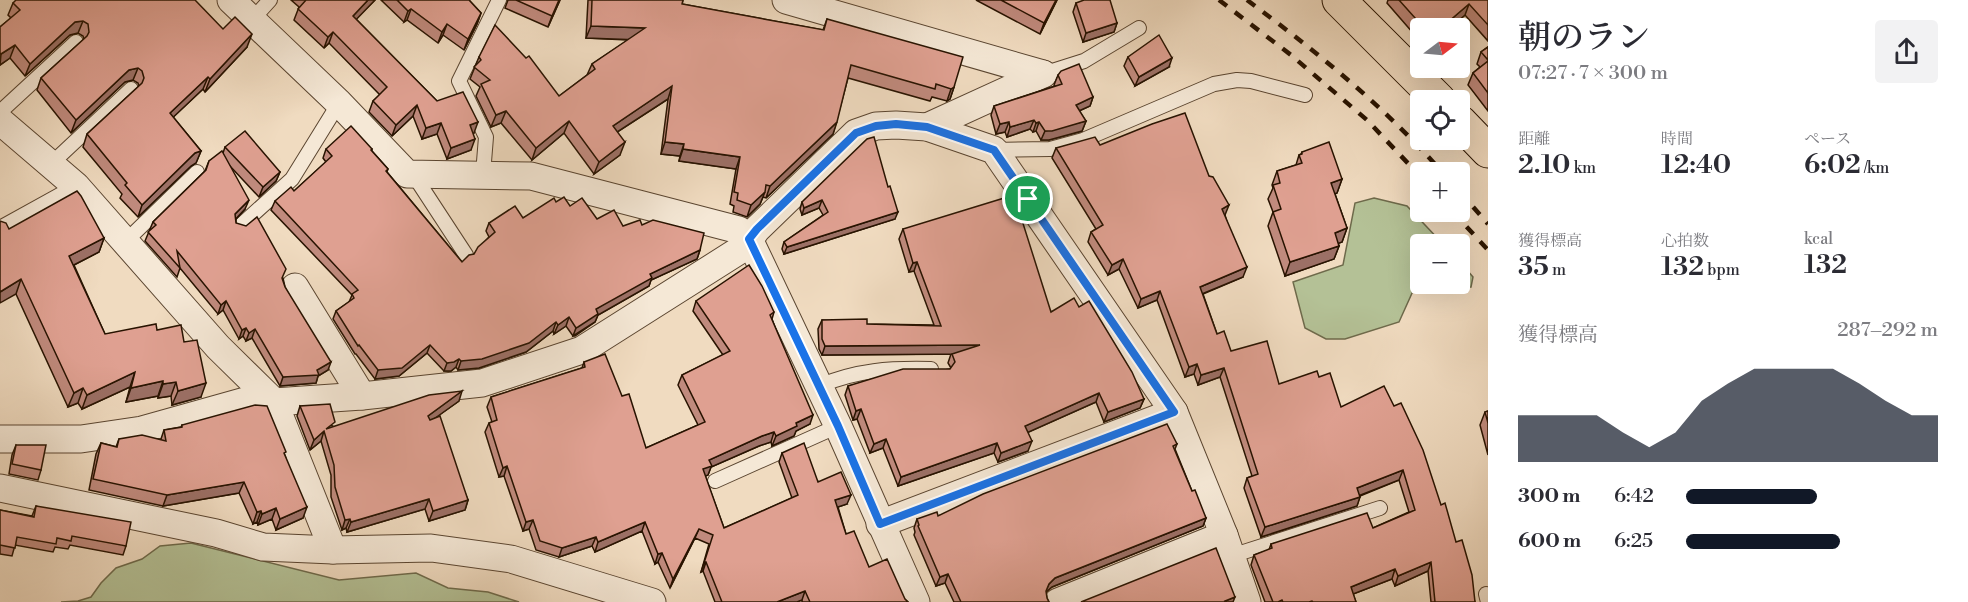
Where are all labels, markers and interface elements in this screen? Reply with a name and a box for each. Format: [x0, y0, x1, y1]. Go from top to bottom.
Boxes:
north arrow [1410, 18, 1470, 78]
map controls [1410, 18, 1470, 294]
text: 朝のラン [1518, 18, 1650, 59]
button: share [1875, 20, 1938, 83]
text: 07:27 · 7 × 300 m [1518, 61, 1668, 86]
button: locate [1410, 90, 1470, 150]
text: 距離 [1518, 129, 1550, 149]
text: 時間 [1661, 129, 1693, 149]
text: ペース [1804, 129, 1851, 149]
text: 2.10 [1518, 149, 1570, 181]
text: 12:40 [1661, 149, 1731, 181]
text: 6:02 [1804, 149, 1861, 181]
text: km [1570, 158, 1596, 178]
text: /km [1861, 158, 1889, 178]
button: + [1410, 162, 1470, 222]
pin [1002, 173, 1053, 224]
icon: arrive [1011, 182, 1044, 215]
text: kcal [1804, 229, 1833, 249]
text: 獲得標高 [1518, 231, 1582, 251]
text: 心拍数 [1661, 231, 1709, 251]
button: − [1410, 234, 1470, 294]
text: 132 [1804, 249, 1847, 281]
text: 35 [1518, 251, 1549, 283]
text: 132 [1661, 251, 1704, 283]
text: m [1549, 260, 1566, 280]
text: bpm [1704, 260, 1740, 280]
text: 287–292 m [1837, 318, 1938, 343]
text: 獲得標高 [1518, 323, 1598, 348]
text: 300 m [1518, 484, 1581, 509]
text: 6:42 [1614, 484, 1654, 509]
text: 600 m [1518, 529, 1581, 554]
text: 6:25 [1614, 529, 1653, 554]

